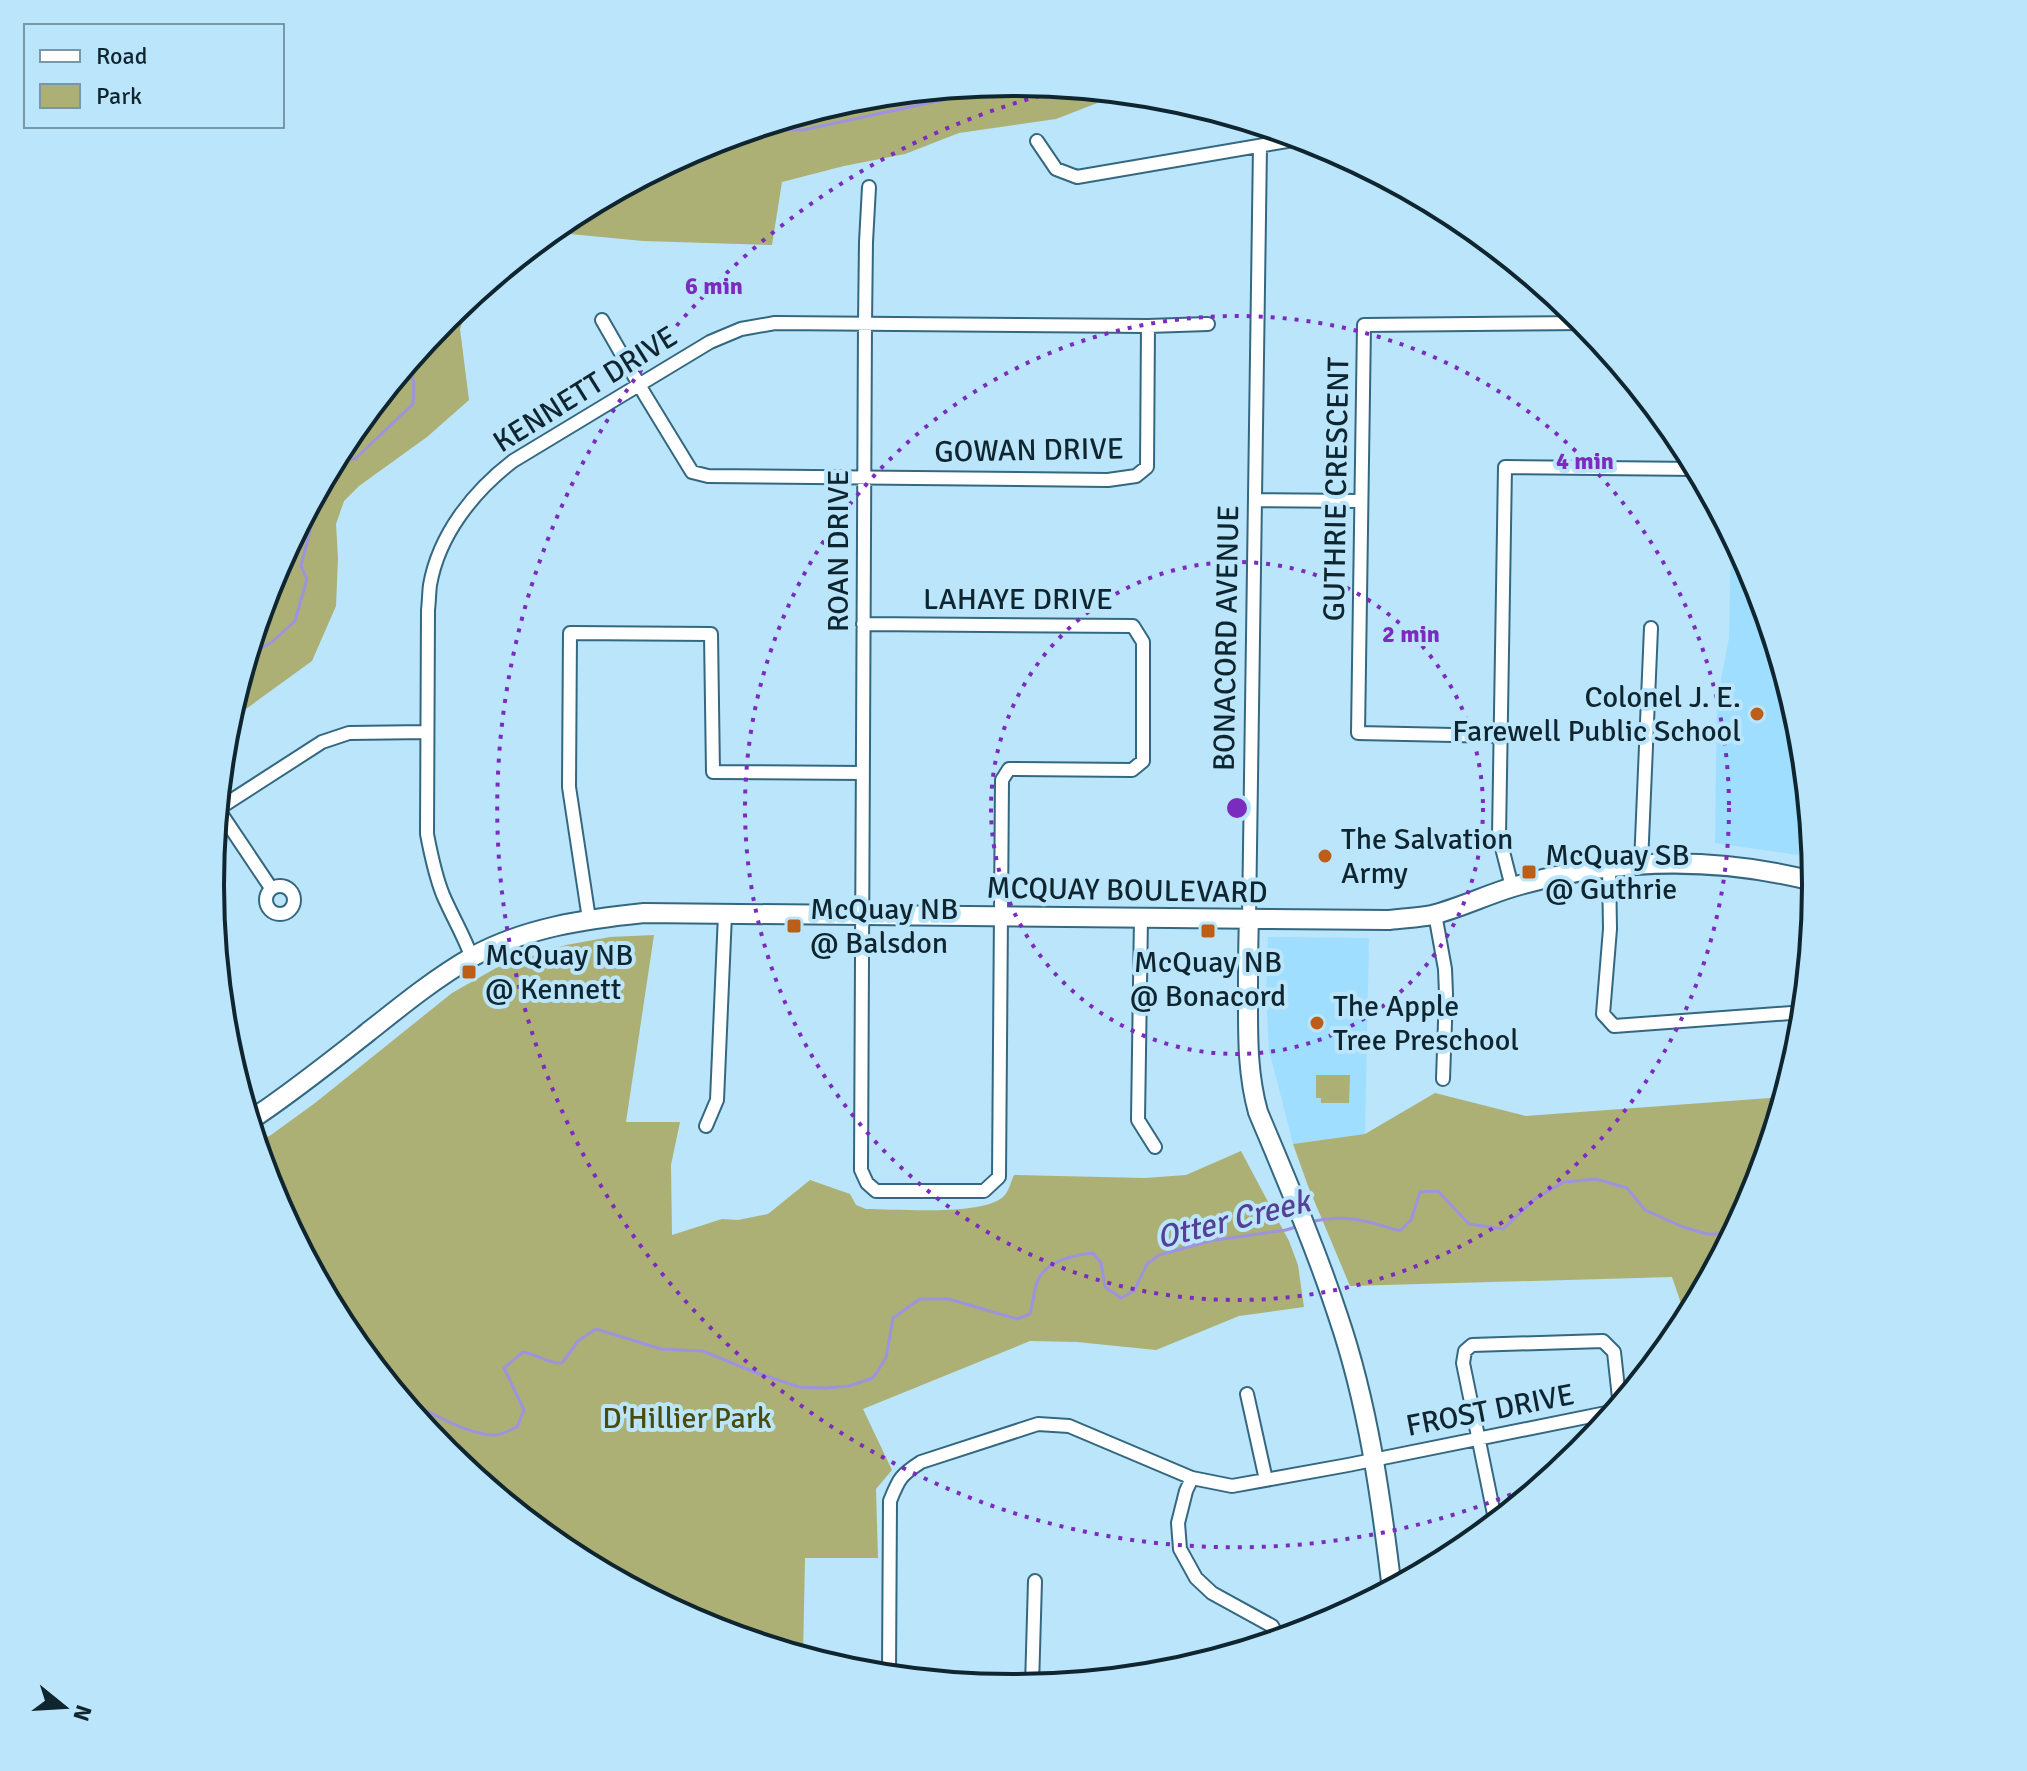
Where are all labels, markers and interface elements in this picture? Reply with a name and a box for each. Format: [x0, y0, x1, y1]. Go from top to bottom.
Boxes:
legend [24, 24, 284, 128]
text: Road [96, 41, 147, 71]
text: Park [96, 81, 142, 111]
text: 6 min [685, 271, 743, 301]
street label: KENNETT DRIVE [486, 318, 684, 461]
street label: GUTHRIE CRESCENT [1316, 356, 1357, 622]
street label: GOWAN DRIVE [934, 430, 1124, 471]
text: 4 min [1556, 446, 1614, 476]
street label: ROAN DRIVE [820, 470, 857, 632]
street label: BONACORD AVENUE [1206, 505, 1247, 771]
street label: LAHAYE DRIVE [923, 581, 1113, 618]
text: 2 min [1382, 619, 1440, 649]
place label: Colonel J. E. Farewell Public School [1452, 679, 1741, 750]
marker: Colonel J. E. Farewell Public School [1748, 705, 1766, 723]
centre of rings [1223, 794, 1251, 822]
place label: The Salvation Army [1341, 821, 1513, 892]
place label: McQuay SB @ Guthrie [1545, 837, 1690, 908]
marker: The Salvation Army [1316, 847, 1334, 865]
marker: McQuay SB @ Guthrie [1520, 863, 1538, 881]
street label: MCQUAY BOULEVARD [986, 870, 1268, 911]
place label: McQuay NB @ Balsdon [810, 891, 958, 962]
marker: McQuay NB @ Balsdon [785, 917, 803, 935]
marker: McQuay NB @ Bonacord [1199, 922, 1217, 940]
place label: McQuay NB @ Kennett [485, 937, 633, 1008]
place label: McQuay NB @ Bonacord [1130, 944, 1286, 1015]
marker: McQuay NB @ Kennett [460, 963, 478, 981]
place label: The Apple Tree Preschool [1333, 988, 1519, 1059]
marker: The Apple Tree Preschool [1308, 1014, 1326, 1032]
water label: Otter Creek [1152, 1181, 1317, 1257]
street label: FROST DRIVE [1403, 1376, 1577, 1445]
park label: D'Hillier Park [602, 1400, 772, 1437]
north arrow [24, 1667, 104, 1747]
text: N [67, 1702, 98, 1724]

